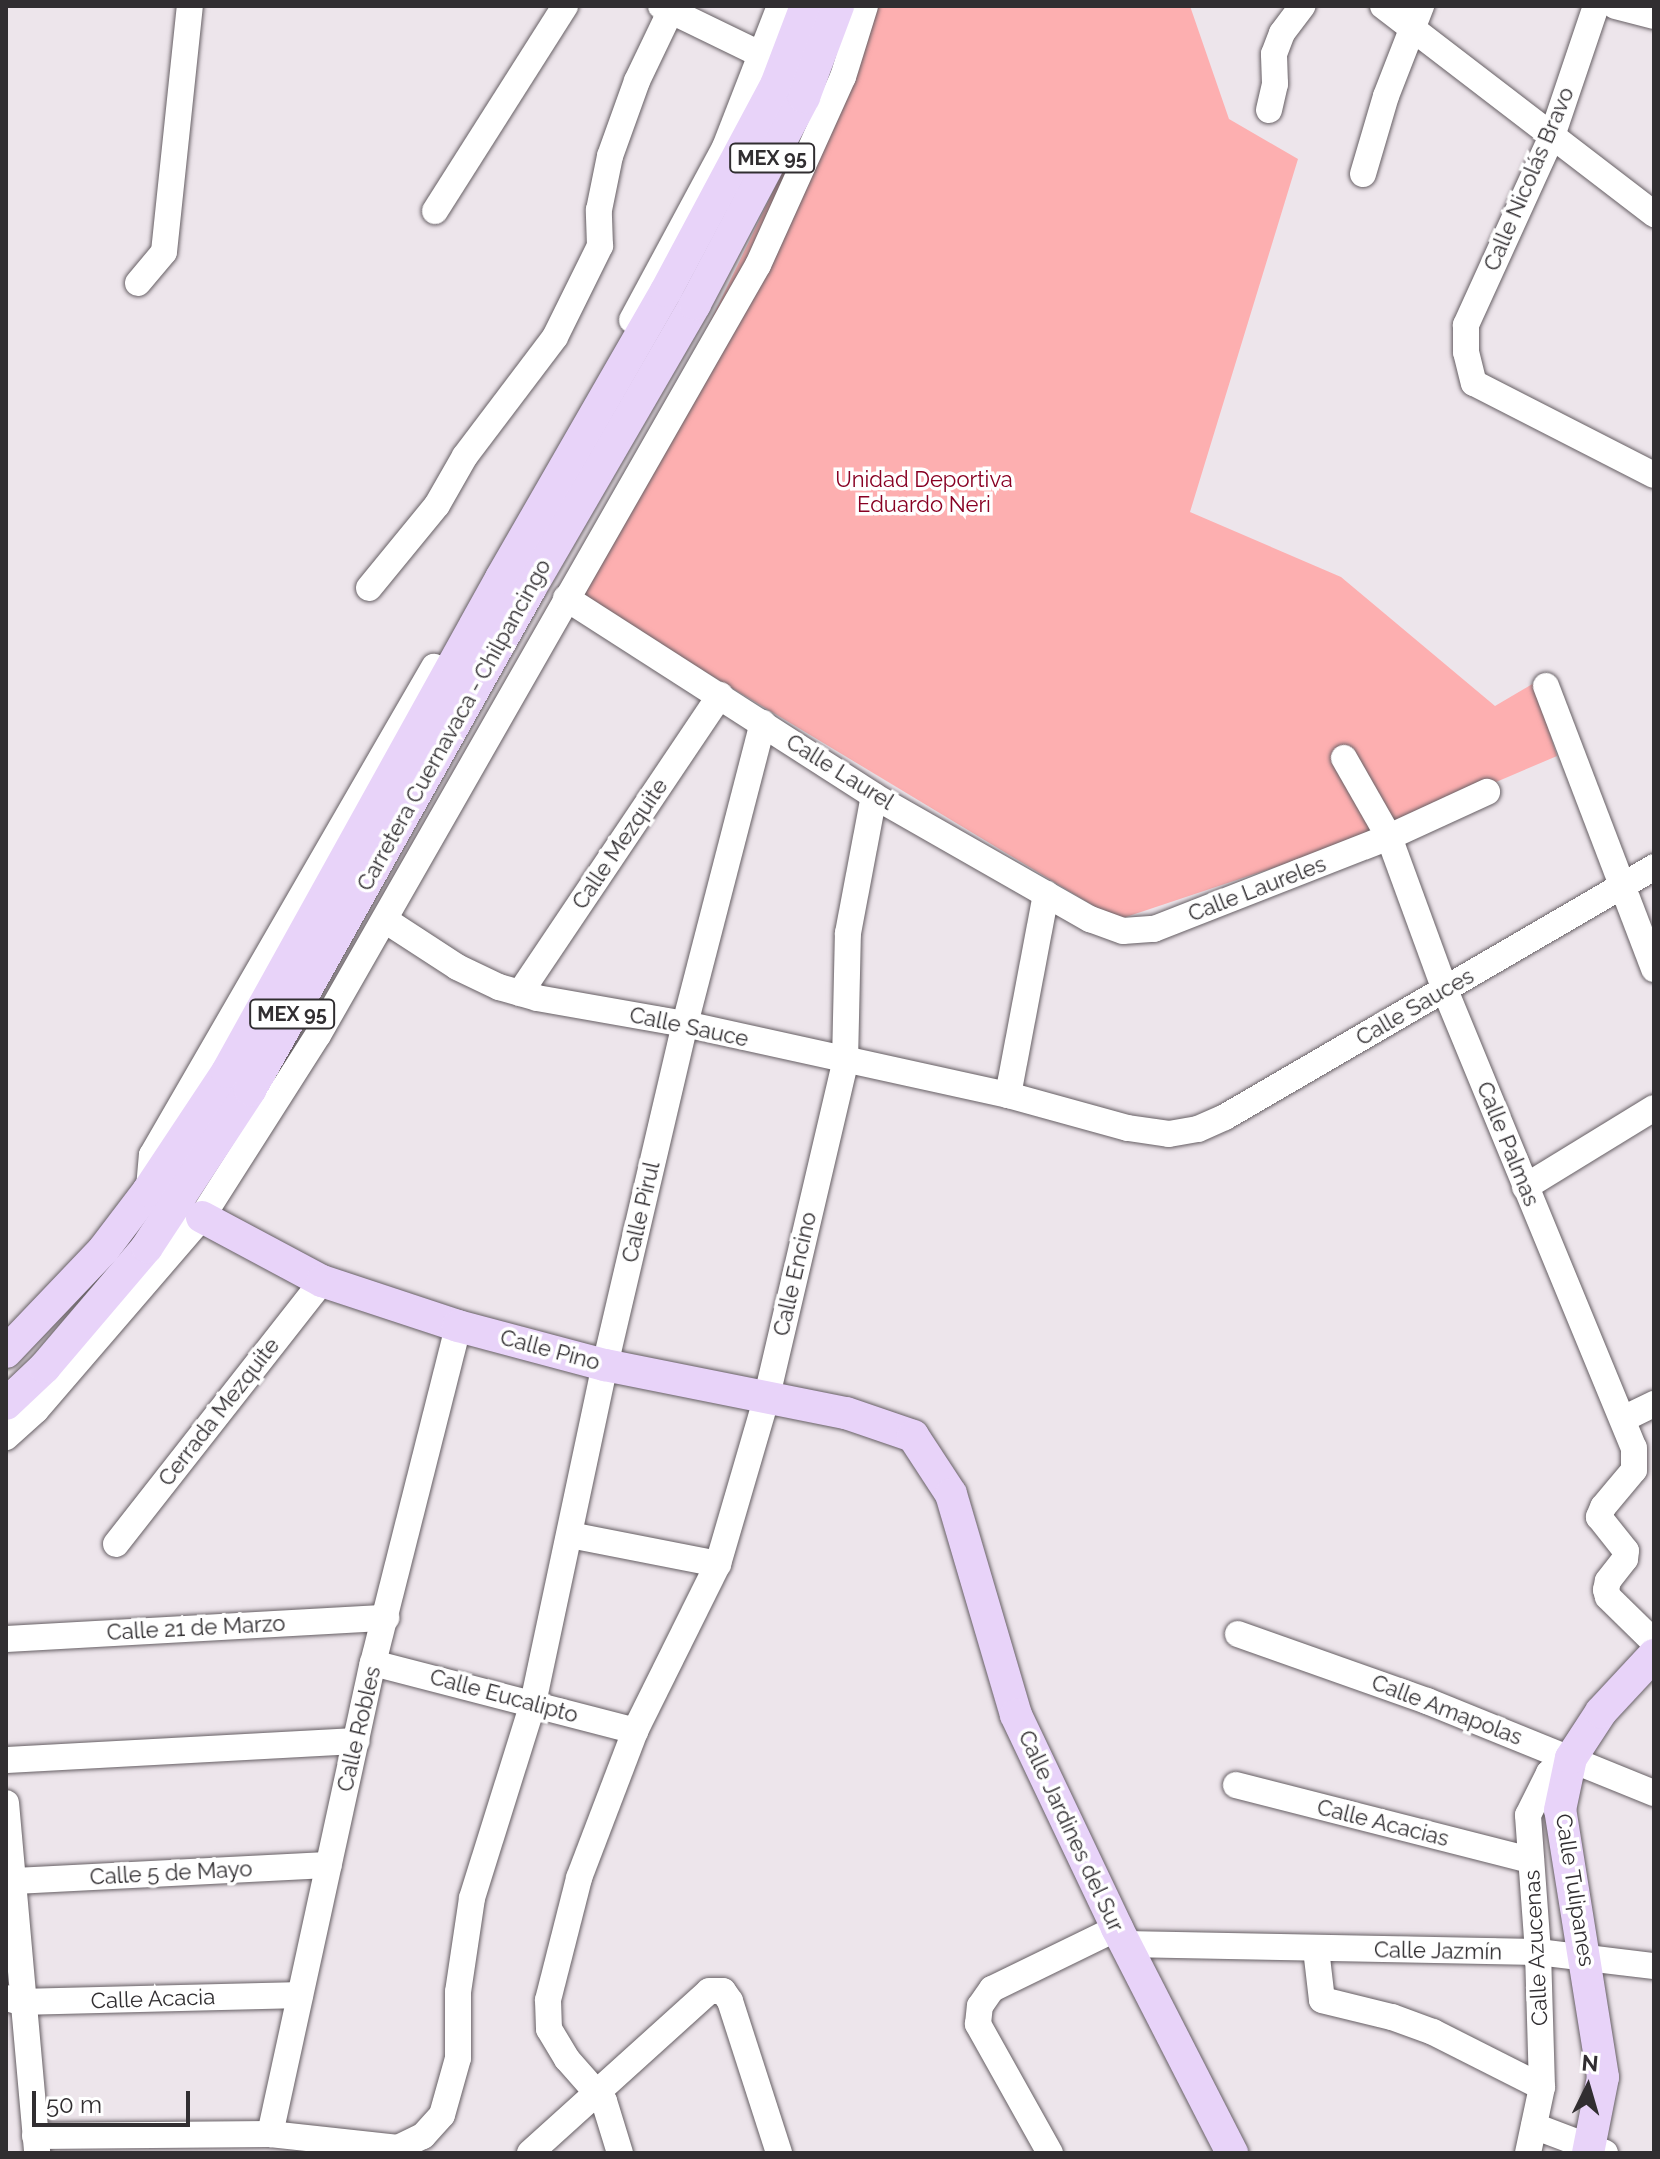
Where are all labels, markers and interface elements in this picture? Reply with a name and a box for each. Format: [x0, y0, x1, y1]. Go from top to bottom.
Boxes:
street label: Calle Nicolás Bravo [1478, 83, 1580, 275]
road number: MEX 95 [728, 142, 816, 174]
park label: Unidad Deportiva Eduardo Neri [835, 466, 1013, 518]
street label: Carretera Cuernavaca - Chilpancingo [352, 555, 556, 895]
street label: Calle Laurel [781, 729, 899, 815]
street label: Calle Mezquite [567, 774, 673, 914]
street label: Calle Laureles [1184, 851, 1330, 927]
street label: Calle Sauces [1351, 963, 1479, 1051]
road number: MEX 95 [248, 998, 336, 1030]
street label: Calle Sauce [627, 1002, 751, 1052]
street label: Calle Palmas [1471, 1078, 1545, 1210]
street label: Calle Pirul [617, 1159, 665, 1265]
street label: Calle Encino [768, 1209, 822, 1339]
street label: Calle Pino [497, 1324, 603, 1376]
street label: Cerrada Mezquite [153, 1333, 285, 1491]
street label: Calle 21 de Marzo [106, 1610, 286, 1646]
street label: Calle Robles [332, 1664, 386, 1794]
street label: Calle Eucalipto [427, 1664, 581, 1728]
street label: Calle Amapolas [1368, 1669, 1526, 1751]
street label: Calle Jardines del Sur [1013, 1726, 1129, 1936]
street label: Calle Acacias [1314, 1794, 1452, 1852]
street label: Calle Tulipanes [1550, 1811, 1600, 1969]
street label: Calle 5 de Mayo [89, 1856, 253, 1890]
street label: Calle Azucenas [1519, 1869, 1553, 2027]
street label: Calle Jazmín [1373, 1937, 1503, 1965]
street label: Calle Acacia [90, 1984, 216, 2014]
north arrow [1548, 2047, 1628, 2127]
text: N [1581, 2049, 1600, 2077]
scale bar [36, 2075, 194, 2125]
text: 50 m [46, 2090, 102, 2119]

